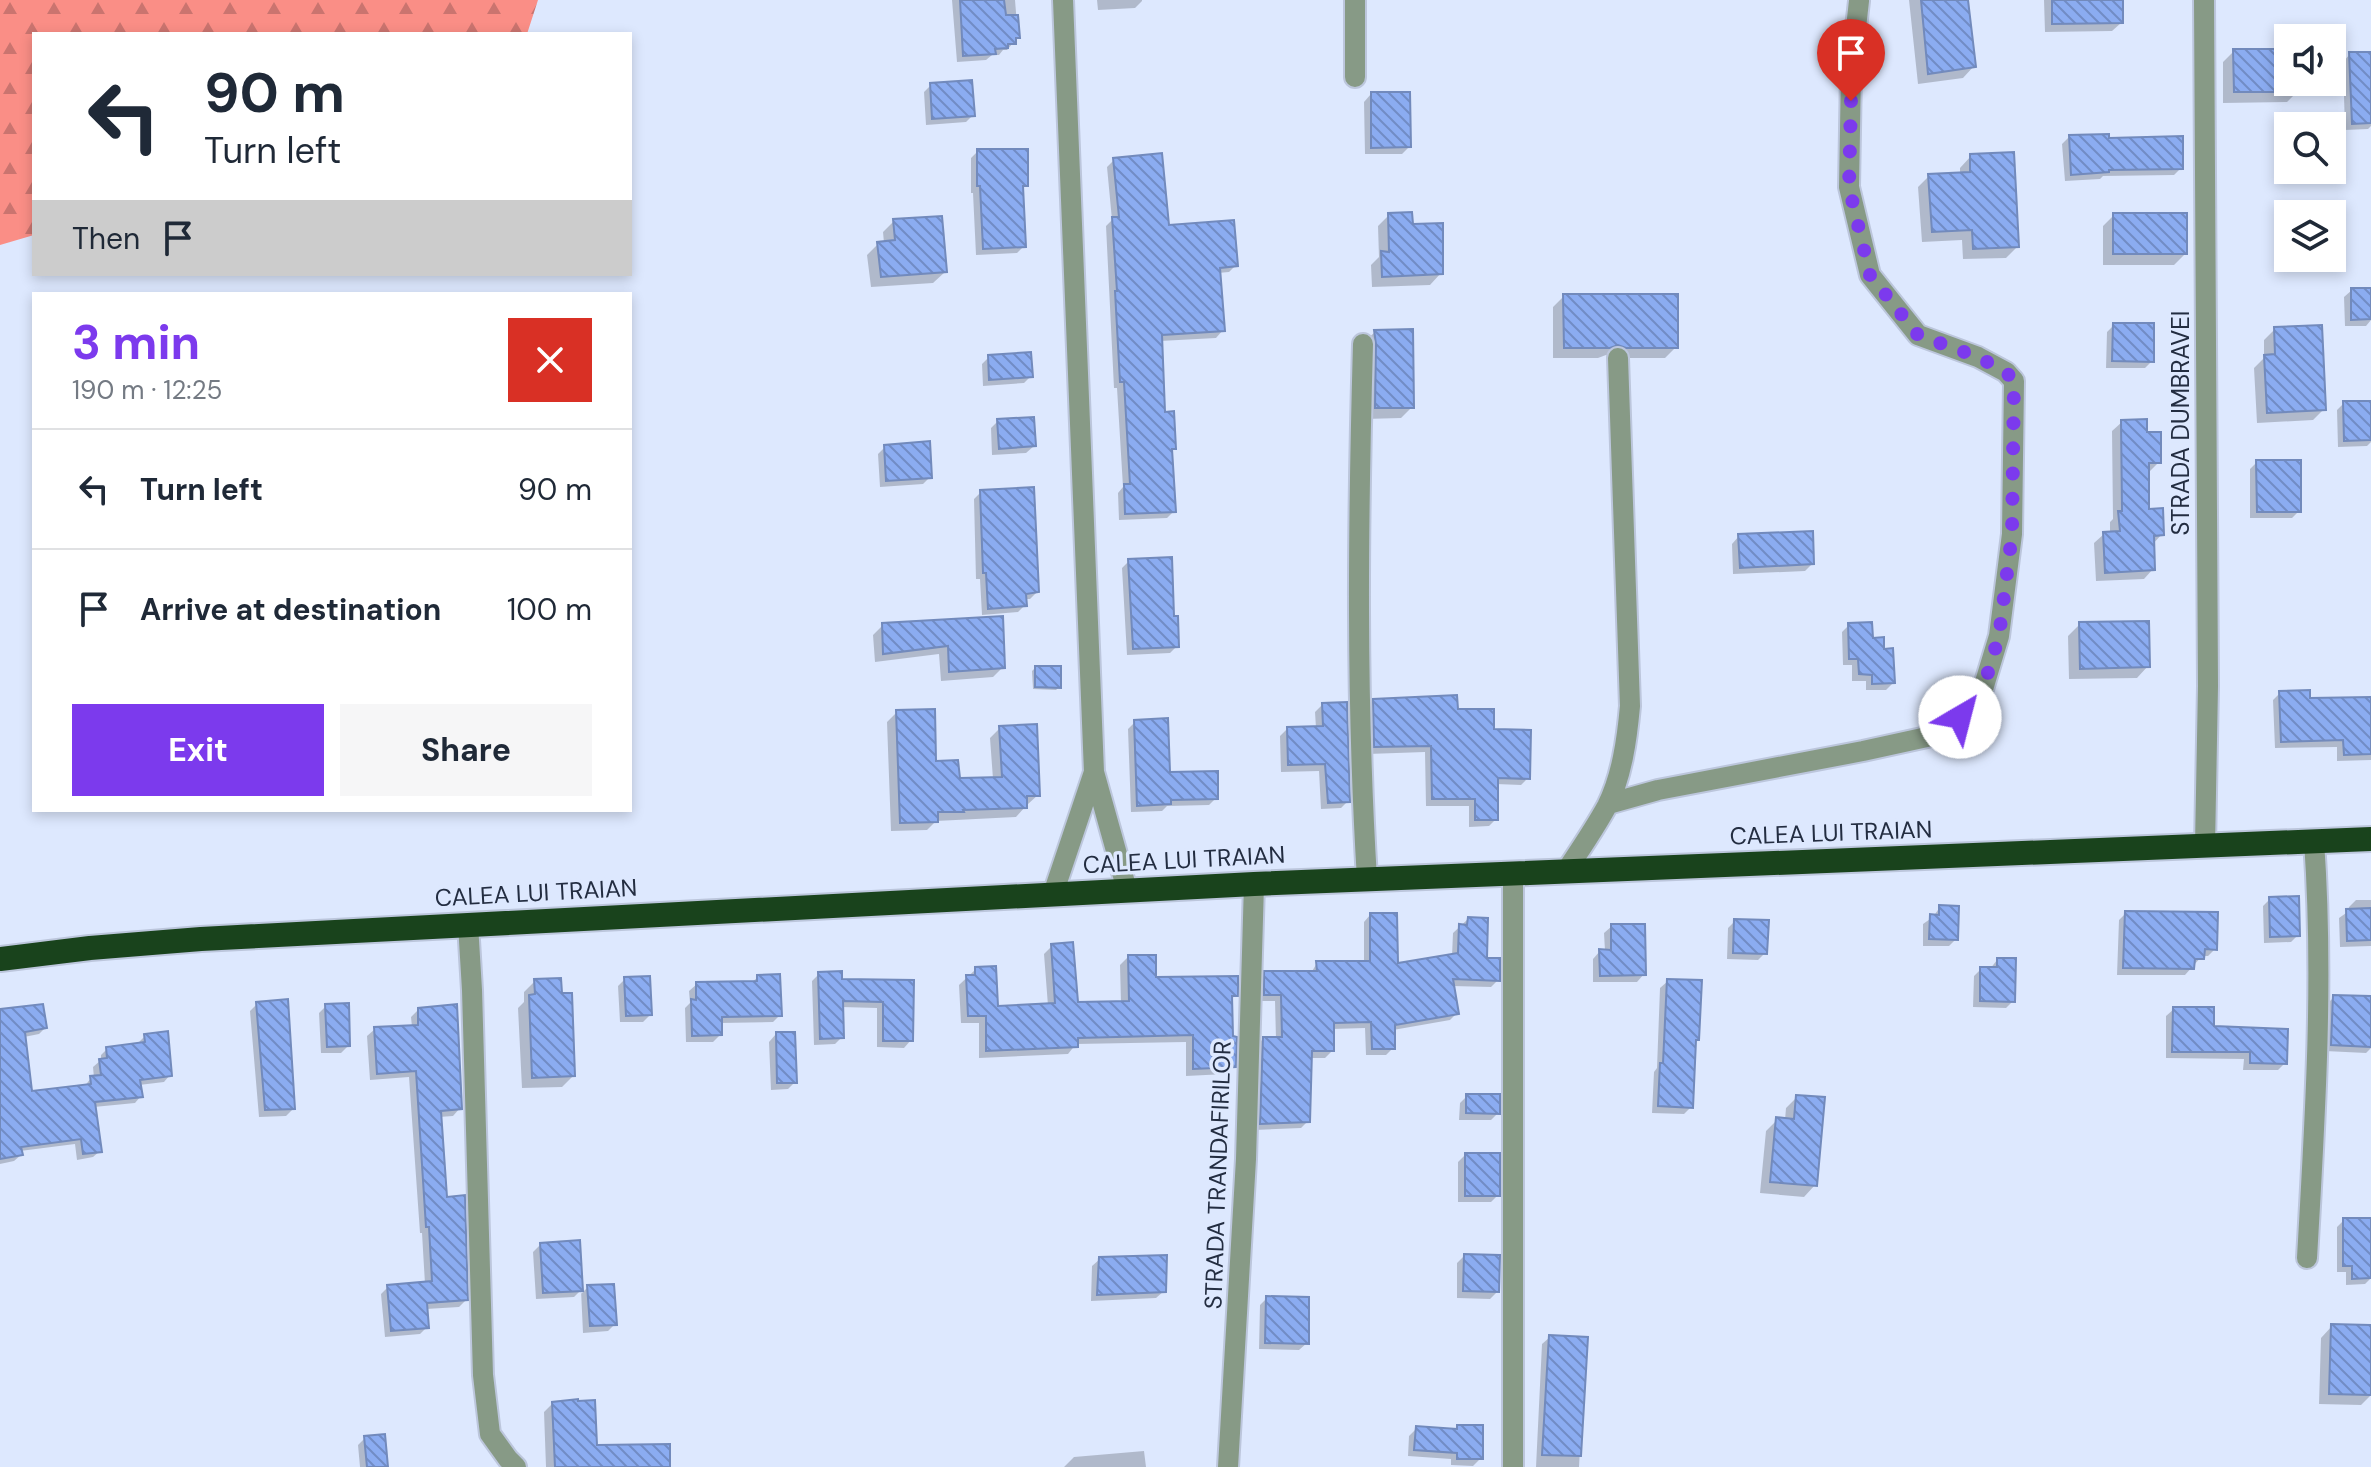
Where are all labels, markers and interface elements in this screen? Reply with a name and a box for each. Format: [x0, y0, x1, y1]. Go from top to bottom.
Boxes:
pin [1817, 19, 1885, 101]
map controls [2274, 24, 2346, 272]
button: sound [2274, 24, 2346, 96]
icon: arrive [1829, 31, 1873, 75]
text: 90 m [204, 56, 345, 129]
icon: left [72, 64, 176, 168]
button: search [2274, 112, 2346, 184]
text: Turn left [204, 127, 341, 174]
button: layers [2274, 200, 2346, 272]
icon: arrive [156, 216, 200, 260]
text: Then [72, 219, 140, 258]
text: 3 min [72, 311, 200, 374]
street label: STRADA DUMBRAVEI [2165, 311, 2196, 535]
button: close [508, 318, 592, 402]
text: 190 m · 12:25 [72, 373, 222, 407]
icon: left [72, 467, 116, 511]
text: Turn left [140, 470, 263, 509]
text: 90 m [518, 470, 592, 509]
icon: arrive [72, 587, 116, 631]
text: Arrive at destination [140, 590, 441, 629]
text: 100 m [507, 590, 592, 629]
position arrow [1918, 675, 2002, 759]
button: Exit [72, 704, 324, 796]
button: Share [340, 704, 592, 796]
street label: CALEA LUI TRAIAN [1729, 813, 1933, 852]
street label: CALEA LUI TRAIAN [1082, 839, 1286, 880]
street label: CALEA LUI TRAIAN [434, 872, 638, 913]
street label: STRADA TRANDAFIRILOR [1197, 1040, 1238, 1310]

